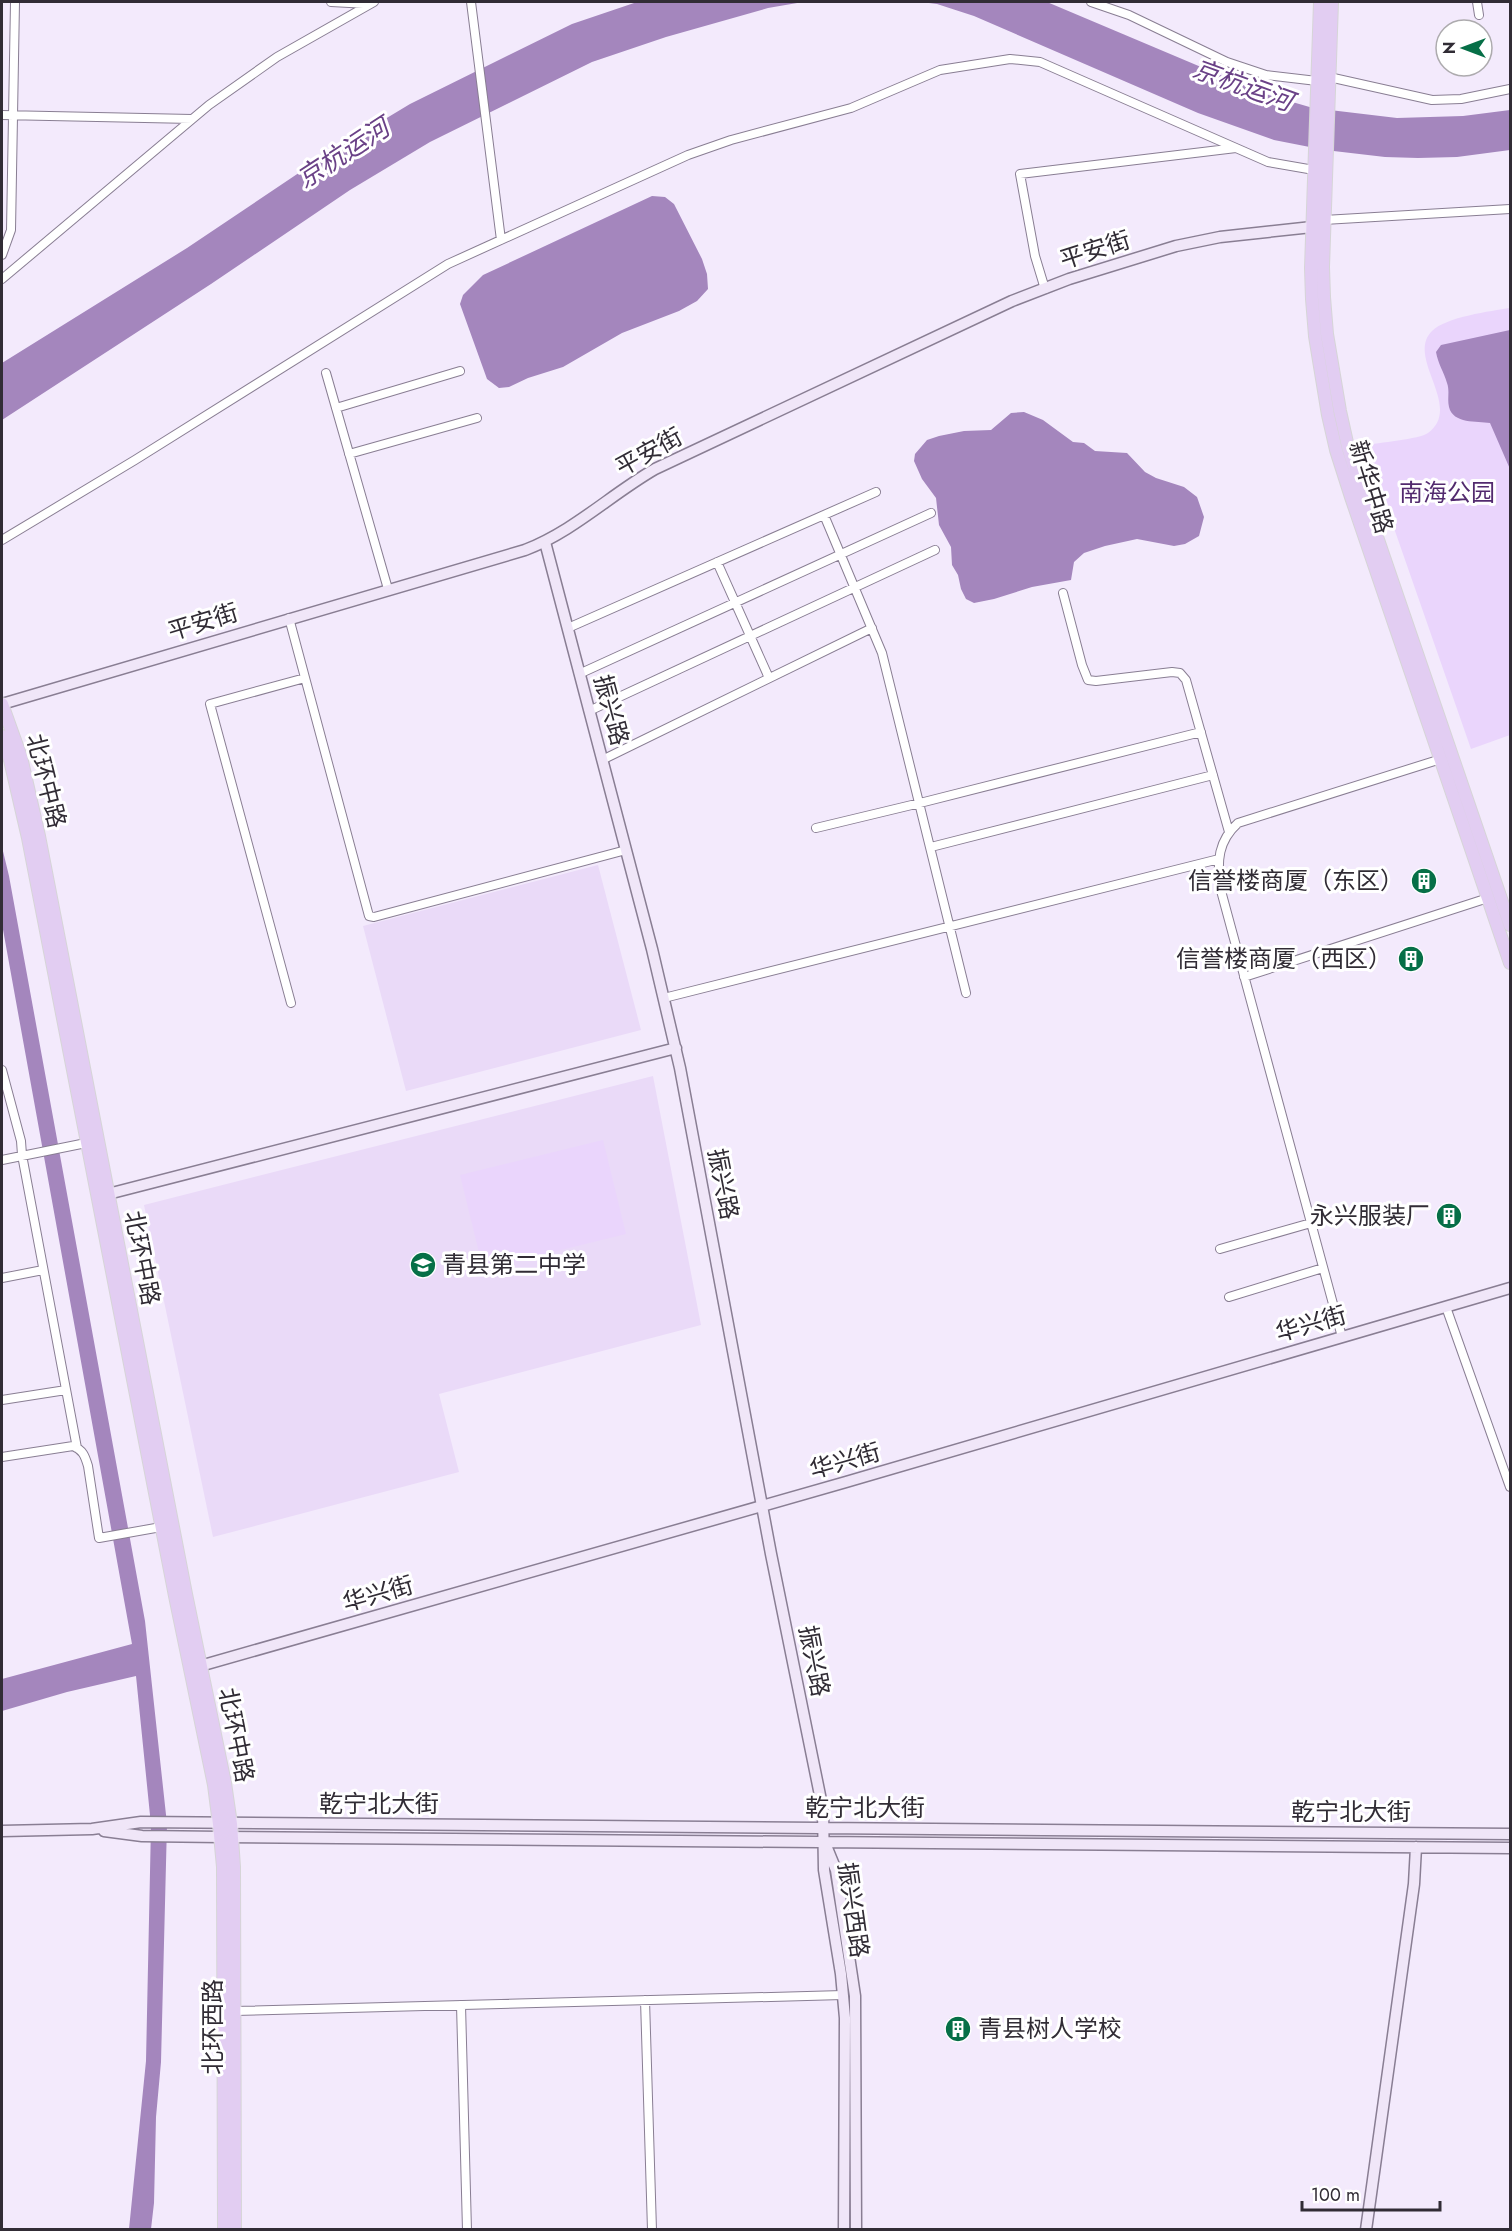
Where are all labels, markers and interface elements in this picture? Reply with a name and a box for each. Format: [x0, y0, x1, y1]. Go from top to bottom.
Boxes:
north arrow [1434, 18, 1494, 78]
text: N [1438, 42, 1461, 54]
water label: 京杭运河 [1188, 49, 1303, 122]
water label: 京杭运河 [289, 106, 401, 197]
street label: 平安街 [1055, 222, 1134, 277]
street label: 平安街 [609, 419, 689, 484]
street label: 新华中路 [1341, 436, 1402, 538]
park label: 南海公园 [1399, 475, 1495, 510]
street label: 平安街 [163, 594, 242, 649]
street label: 振兴路 [585, 671, 638, 749]
street label: 北环中路 [18, 730, 75, 832]
place label: 信誉楼商厦（东区） [1188, 863, 1404, 898]
building icon: 信誉楼商厦（东区） [1409, 866, 1439, 896]
place label: 信誉楼商厦（西区） [1176, 941, 1392, 976]
building icon: 信誉楼商厦（西区） [1396, 944, 1426, 974]
street label: 振兴路 [699, 1145, 748, 1223]
place label: 永兴服装厂 [1310, 1198, 1430, 1233]
building icon: 永兴服装厂 [1434, 1201, 1464, 1231]
street label: 北环中路 [116, 1207, 169, 1308]
place label: 青县第二中学 [442, 1247, 586, 1282]
school or university icon: 青县第二中学 [408, 1250, 438, 1280]
street label: 华兴街 [1271, 1297, 1350, 1350]
street label: 华兴街 [805, 1434, 884, 1487]
street label: 华兴街 [338, 1567, 417, 1620]
street label: 振兴路 [790, 1622, 839, 1700]
street label: 北环中路 [210, 1684, 263, 1785]
street label: 乾宁北大街 [319, 1786, 439, 1821]
street label: 乾宁北大街 [805, 1790, 925, 1825]
street label: 乾宁北大街 [1291, 1794, 1411, 1829]
street label: 振兴西路 [829, 1860, 878, 1960]
street label: 北环西路 [195, 1979, 230, 2075]
place label: 青县树人学校 [978, 2011, 1122, 2046]
building icon: 青县树人学校 [943, 2014, 973, 2044]
scale bar [1302, 2174, 1440, 2212]
text: 100 m [1311, 2182, 1360, 2208]

